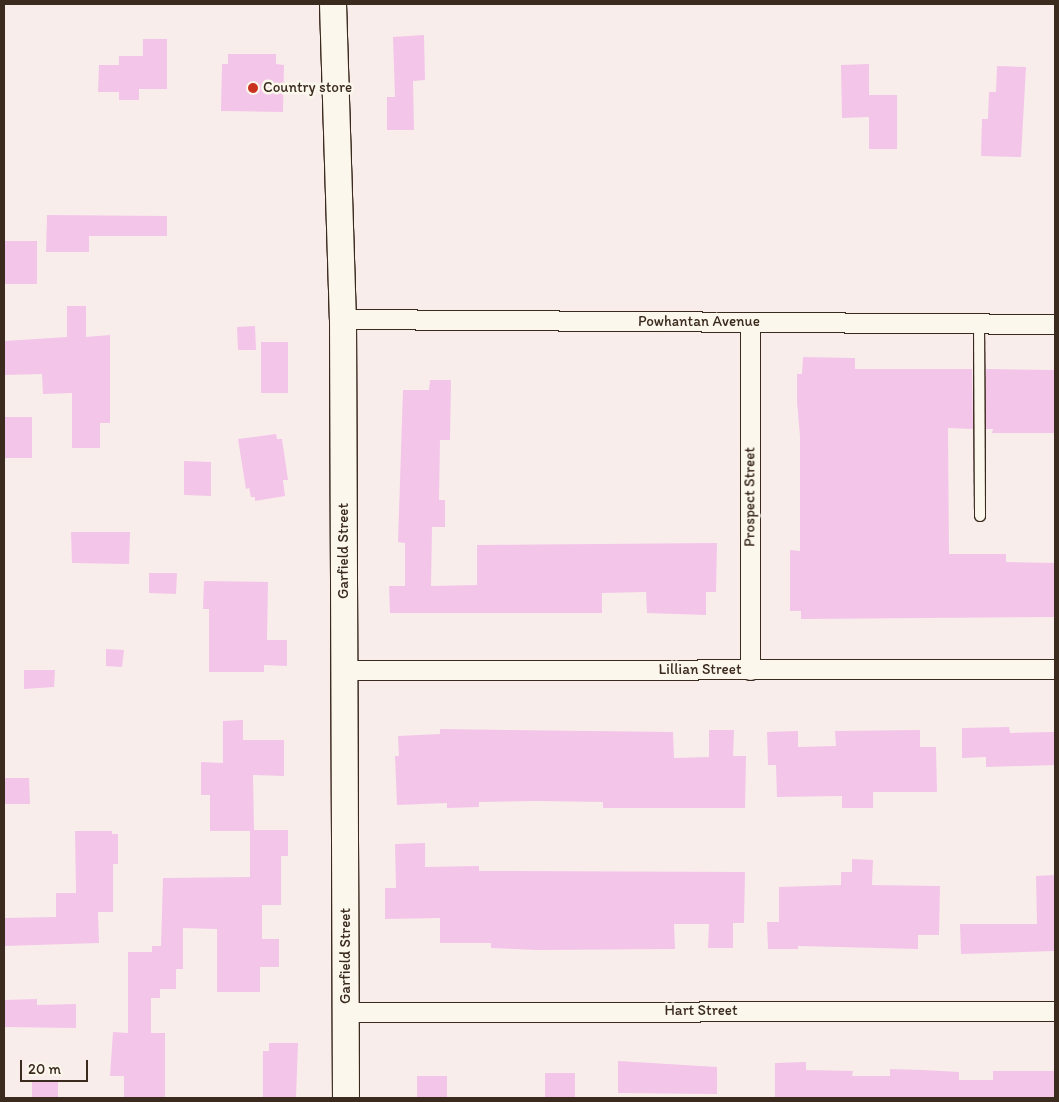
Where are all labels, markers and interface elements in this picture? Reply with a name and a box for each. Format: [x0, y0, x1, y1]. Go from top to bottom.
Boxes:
place label: Country store [263, 79, 352, 97]
marker: Country store [247, 82, 259, 94]
street label: Powhantan Avenue [638, 313, 760, 331]
street label: Prospect Street [741, 447, 759, 547]
street label: Garfield Street [335, 503, 353, 599]
street label: Lillian Street [658, 661, 742, 679]
street label: Garfield Street [337, 908, 355, 1004]
street label: Hart Street [665, 1002, 737, 1020]
scale bar [22, 1050, 90, 1082]
text: 20 m [28, 1060, 61, 1078]

